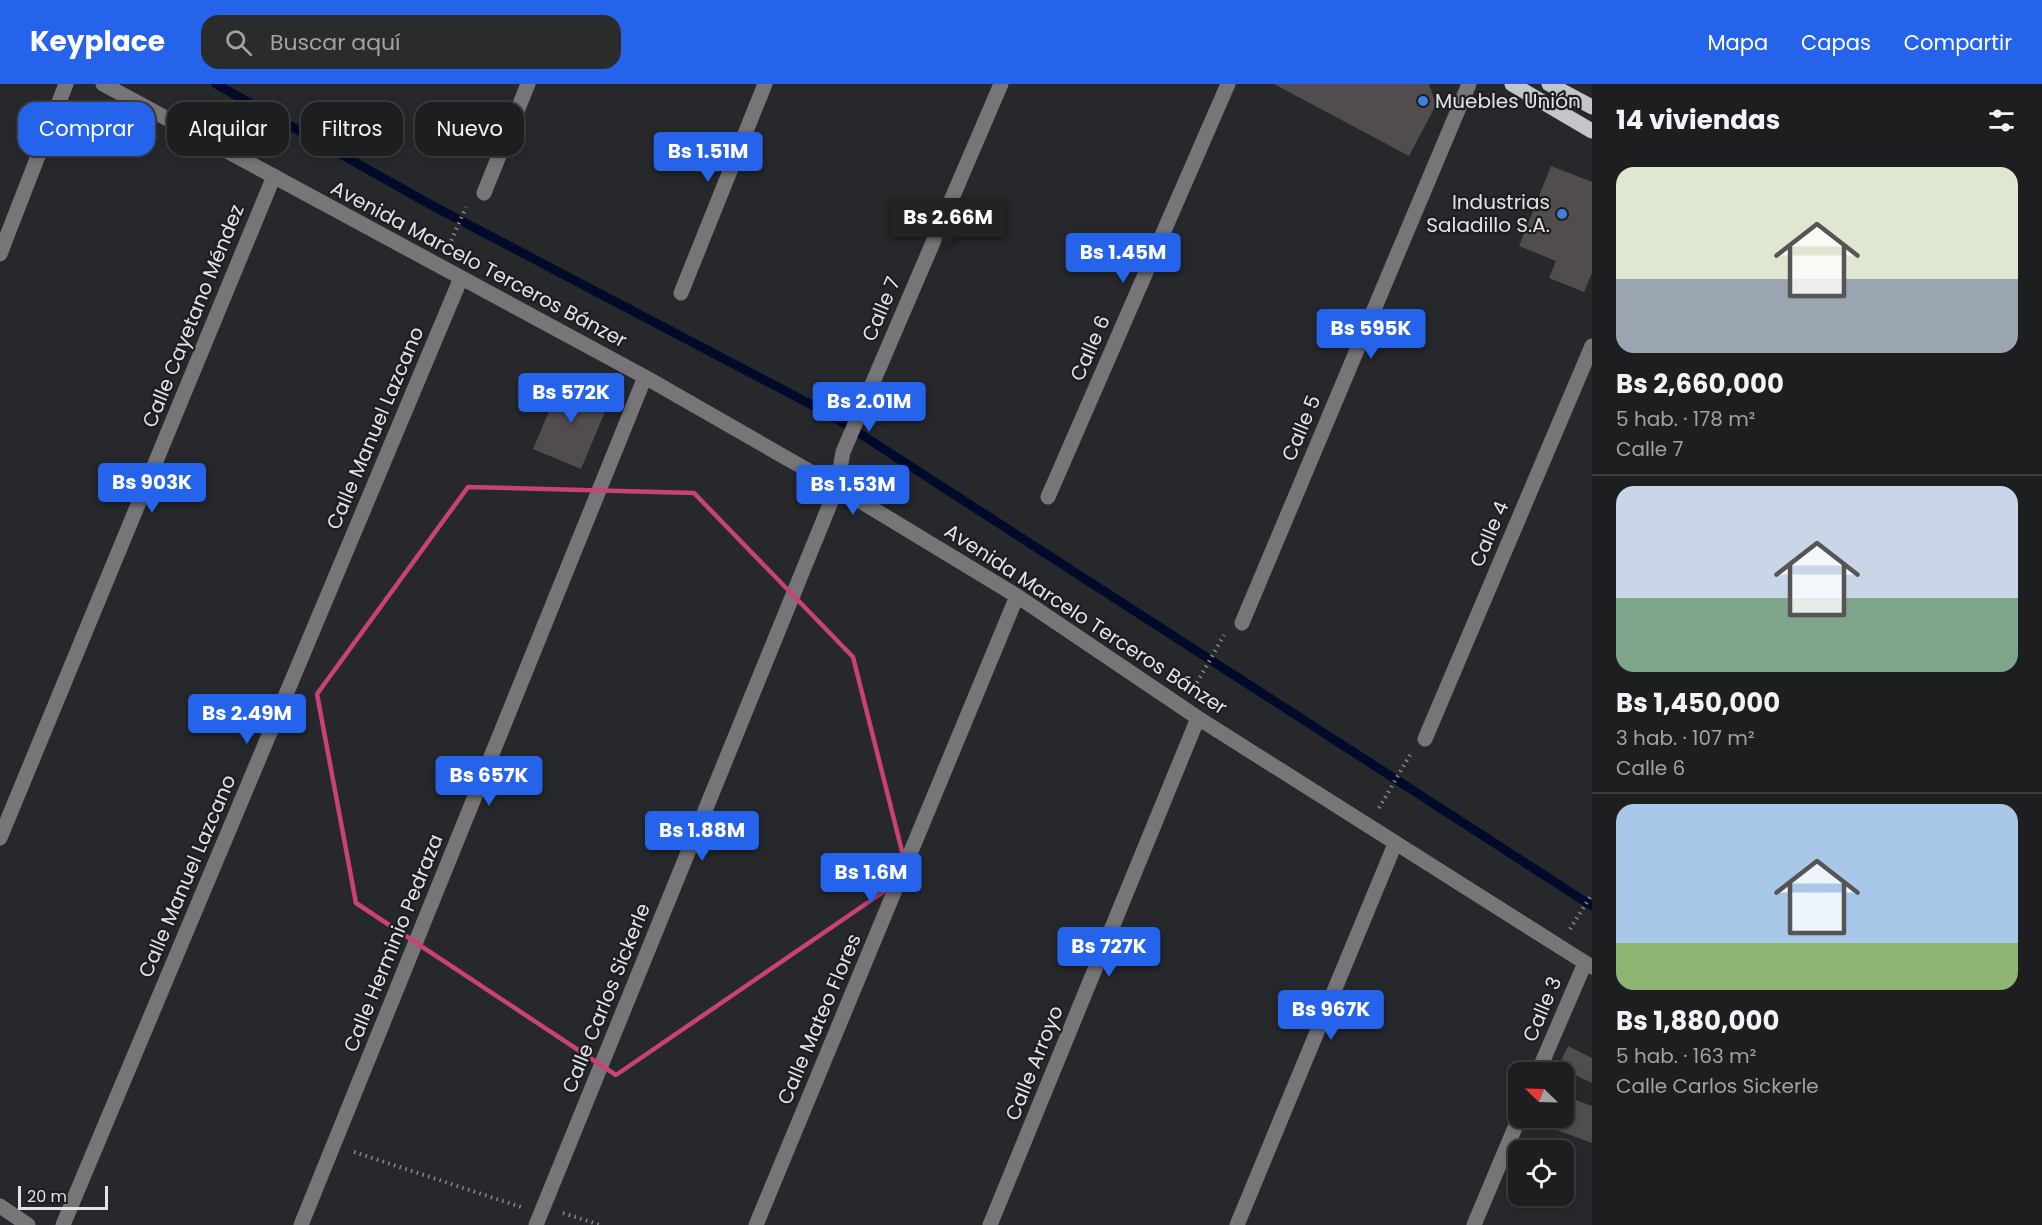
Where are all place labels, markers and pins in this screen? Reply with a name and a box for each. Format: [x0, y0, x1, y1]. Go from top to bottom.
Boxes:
place label: Muebles Unión [1435, 87, 1581, 115]
marker: Muebles Unión [1416, 94, 1430, 108]
pin: Bs 1.51M [646, 132, 770, 183]
place label: Industrias Saladillo S.A. [1426, 188, 1550, 239]
pin: Bs 2.66M [886, 198, 1010, 249]
marker: Industrias Saladillo S.A. [1555, 207, 1569, 221]
pin: Bs 1.45M [1061, 233, 1185, 284]
pin: Bs 595K [1316, 309, 1426, 360]
pin: Bs 572K [516, 373, 626, 424]
pin: Bs 2.01M [807, 382, 931, 433]
pin: Bs 903K [97, 463, 207, 514]
pin: Bs 1.53M [791, 465, 915, 516]
pin: Bs 2.49M [185, 694, 309, 745]
pin: Bs 657K [434, 756, 544, 807]
pin: Bs 1.88M [640, 811, 764, 862]
pin: Bs 1.6M [816, 853, 926, 904]
pin: Bs 727K [1054, 927, 1164, 978]
pin: Bs 967K [1276, 990, 1386, 1041]

